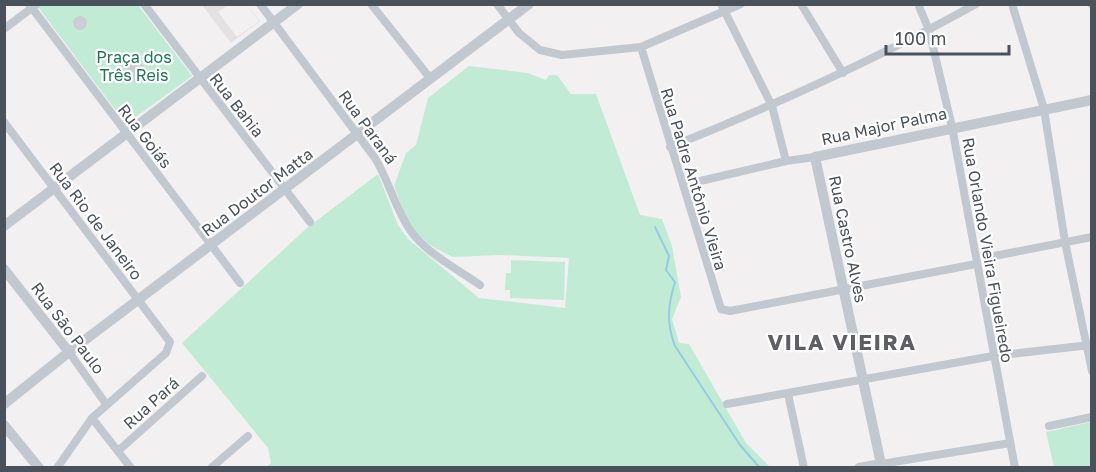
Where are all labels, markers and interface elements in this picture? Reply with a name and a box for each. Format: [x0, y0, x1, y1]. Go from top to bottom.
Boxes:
scale bar [886, 18, 1009, 56]
text: 100 m [895, 27, 946, 49]
park label: Praça dos Três Reis [96, 47, 172, 85]
street label: Rua Bahia [206, 69, 268, 141]
street label: Rua Padre Antônio Vieira [657, 85, 731, 273]
street label: Rua Paraná [334, 86, 402, 168]
street label: Rua Goiás [114, 100, 176, 172]
street label: Rua Major Palma [819, 103, 949, 149]
street label: Rua Orlando Vieira Figueiredo [958, 136, 1018, 364]
street label: Rua Doutor Matta [197, 144, 317, 240]
street label: Rua Rio de Janeiro [45, 158, 147, 284]
street label: Rua Castro Alves [825, 174, 871, 304]
street label: Rua São Paulo [27, 278, 109, 378]
district label: VILA VIEIRA [767, 328, 917, 355]
street label: Rua Pará [119, 373, 183, 433]

